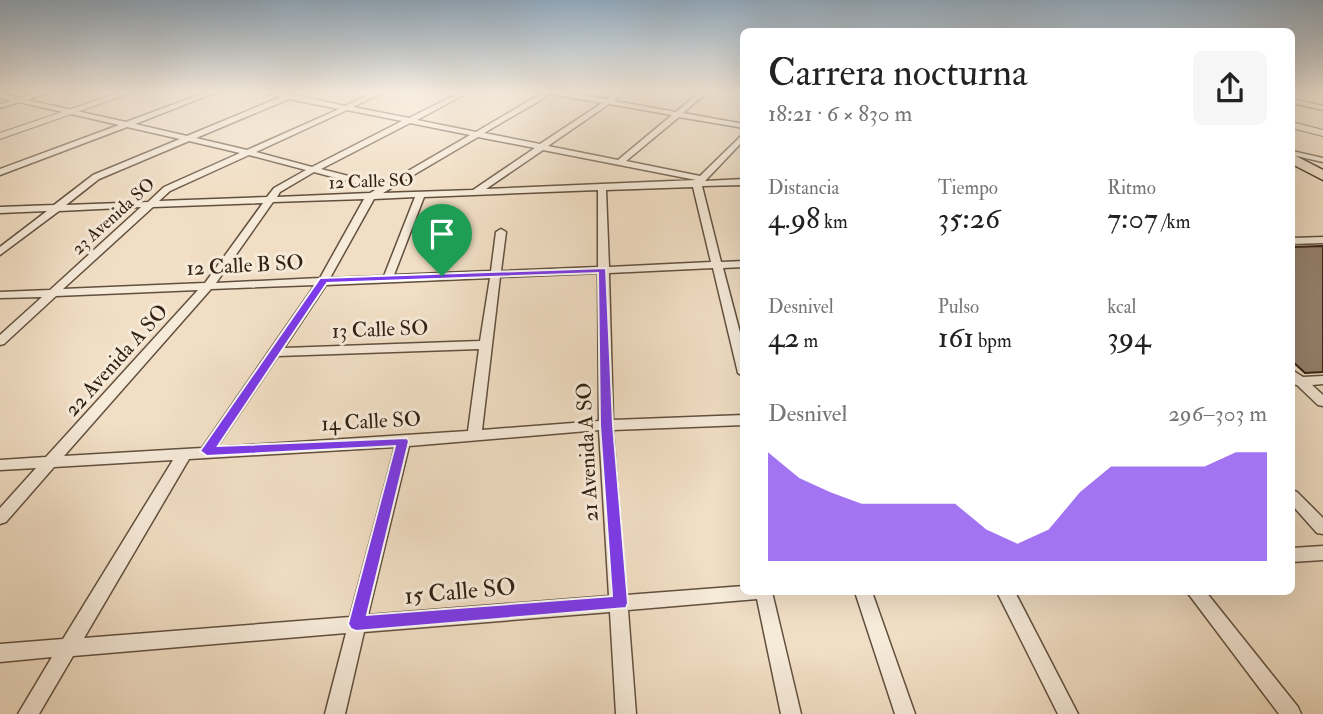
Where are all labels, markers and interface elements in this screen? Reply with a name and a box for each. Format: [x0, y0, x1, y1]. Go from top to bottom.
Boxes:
text: Carrera nocturna [768, 49, 1028, 97]
button: share [1193, 51, 1267, 125]
text: 18:21 · 6 × 830 m [768, 99, 912, 128]
street label: 12 Calle SO [328, 169, 414, 194]
street label: 23 Avenida SO [67, 173, 160, 260]
text: Distancia [768, 176, 839, 200]
text: Tiempo [938, 176, 998, 200]
text: Ritmo [1107, 176, 1156, 200]
text: 4.98 [768, 200, 820, 237]
text: 35:26 [938, 200, 1000, 237]
text: 7:07 [1107, 200, 1158, 237]
pin [412, 204, 472, 276]
text: km [820, 210, 848, 234]
text: /km [1158, 210, 1190, 234]
icon: arrive [423, 215, 461, 253]
street label: 12 Calle B SO [186, 249, 304, 282]
text: Desnivel [768, 295, 834, 319]
text: Pulso [938, 295, 979, 319]
text: kcal [1107, 295, 1136, 319]
street label: 22 Avenida A SO [59, 298, 174, 422]
street label: 13 Calle SO [331, 314, 429, 345]
text: 42 [768, 319, 799, 356]
text: 161 [938, 319, 974, 356]
text: 394 [1107, 319, 1150, 356]
text: m [799, 329, 818, 353]
text: bpm [974, 329, 1012, 353]
street label: 21 Avenida A SO [570, 382, 605, 522]
text: Desnivel [768, 399, 847, 428]
text: 296–303 m [1168, 399, 1267, 428]
street label: 14 Calle SO [320, 405, 422, 438]
street label: 15 Calle SO [403, 571, 517, 612]

